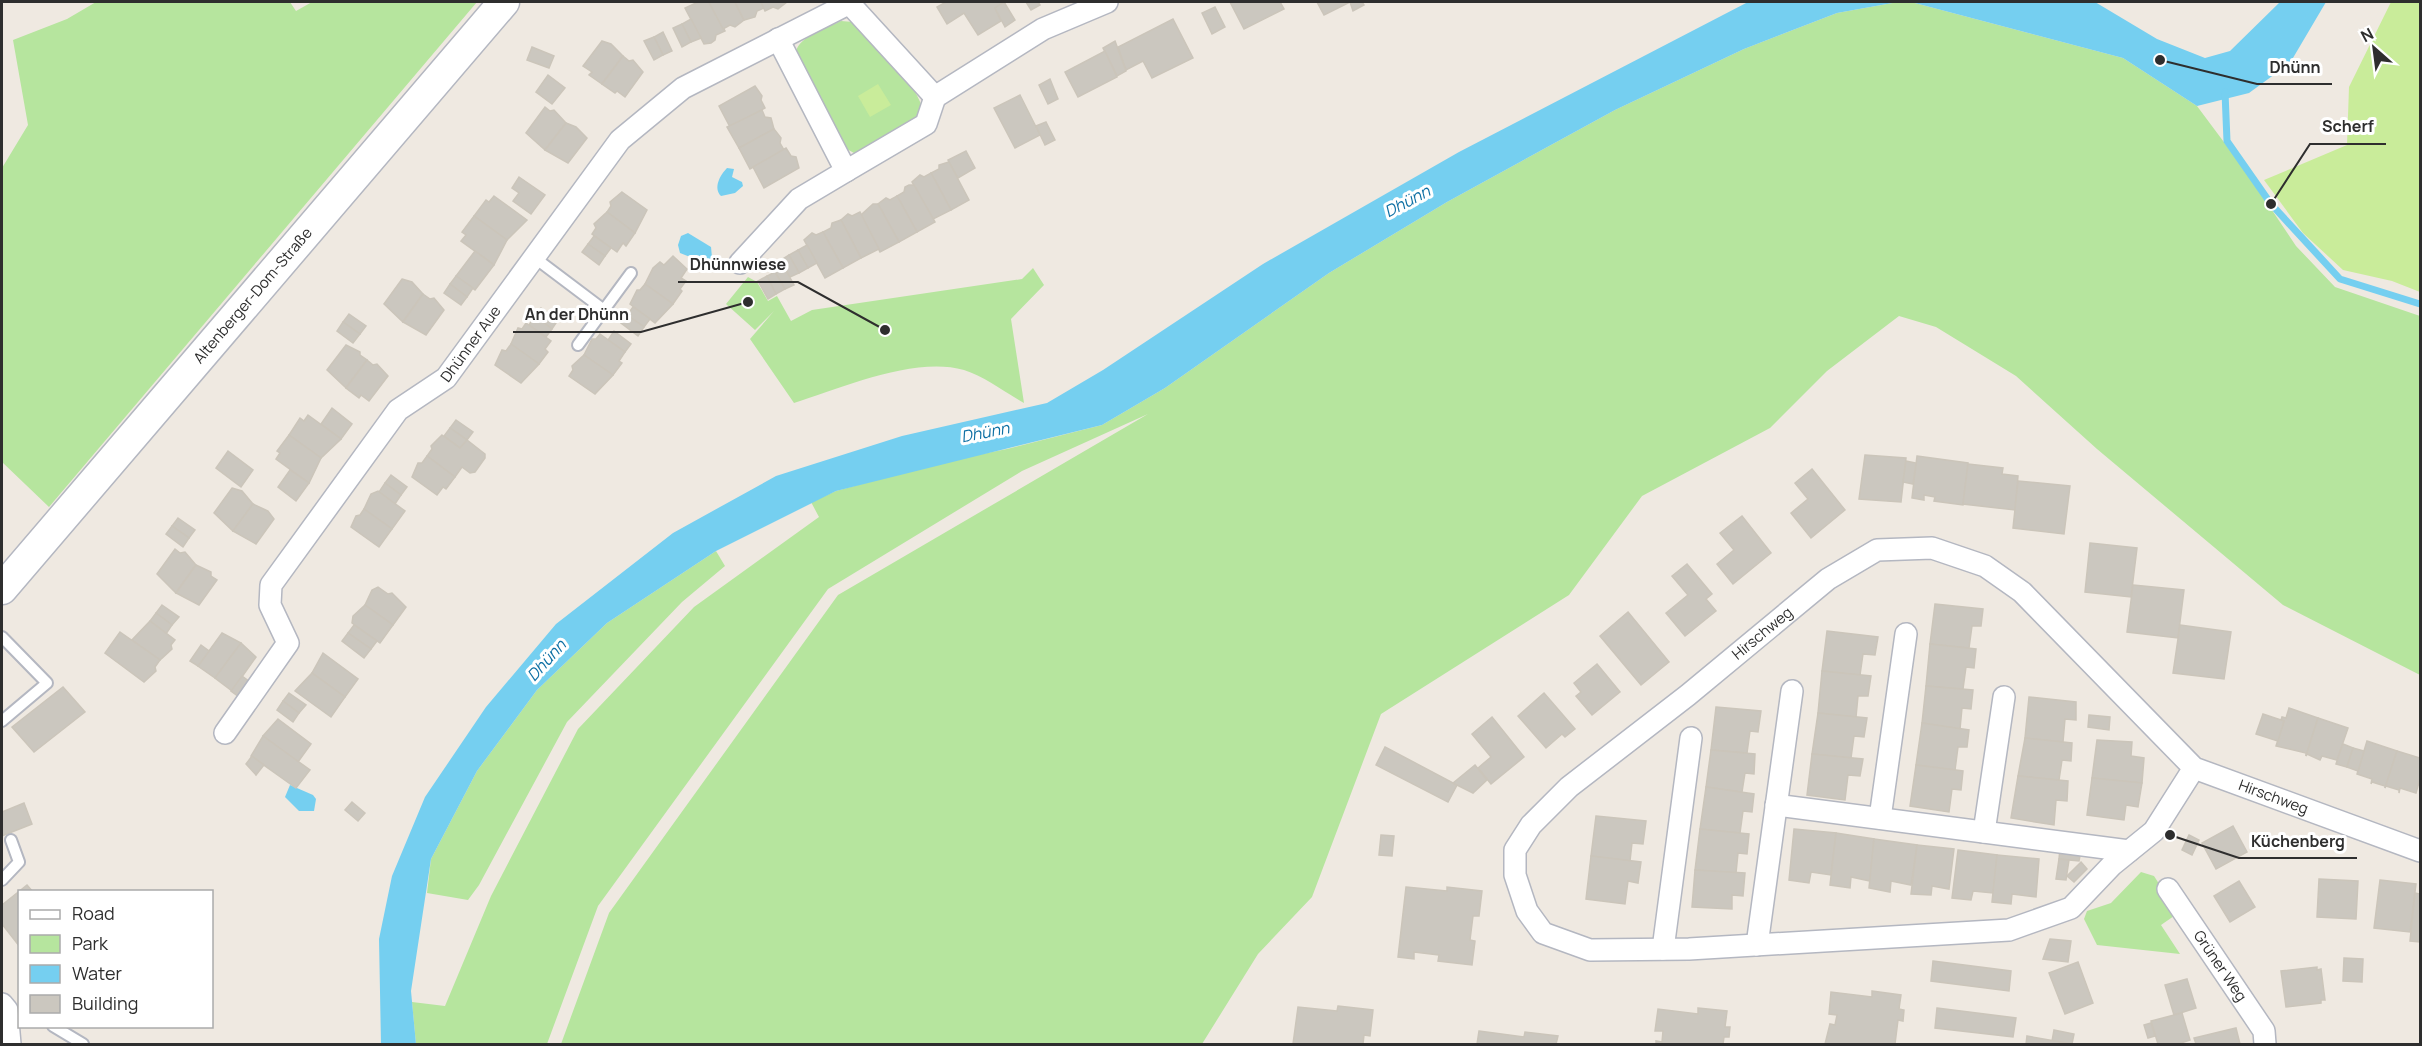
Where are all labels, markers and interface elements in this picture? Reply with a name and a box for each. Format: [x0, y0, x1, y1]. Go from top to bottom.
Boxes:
north arrow [2344, 18, 2404, 78]
text: N [2357, 22, 2377, 47]
callout: Dhünn [2257, 50, 2332, 84]
text: Dhünn [2269, 56, 2321, 78]
callout: Scherf [2310, 110, 2386, 144]
text: Scherf [2322, 115, 2374, 137]
water label: Dhünn [1380, 180, 1434, 222]
street label: Altenberger-Dom-Straße [188, 223, 317, 368]
callout: Dhünnwiese [678, 248, 798, 282]
text: Dhünnwiese [690, 253, 787, 275]
callout: An der Dhünn [513, 298, 641, 332]
street label: Dhünner Aue [435, 301, 506, 386]
text: An der Dhünn [525, 303, 629, 325]
water label: Dhünn [959, 416, 1012, 447]
street label: Hirschweg [1727, 602, 1797, 664]
water label: Dhünn [522, 634, 571, 685]
street label: Hirschweg [2236, 774, 2311, 819]
callout: Küchenberg [2239, 824, 2357, 858]
text: Küchenberg [2251, 830, 2345, 852]
legend [18, 890, 213, 1028]
text: Road [72, 901, 115, 925]
street label: Grüner Weg [2189, 926, 2252, 1006]
text: Park [72, 931, 109, 955]
text: Water [72, 961, 122, 985]
text: Building [72, 991, 138, 1015]

